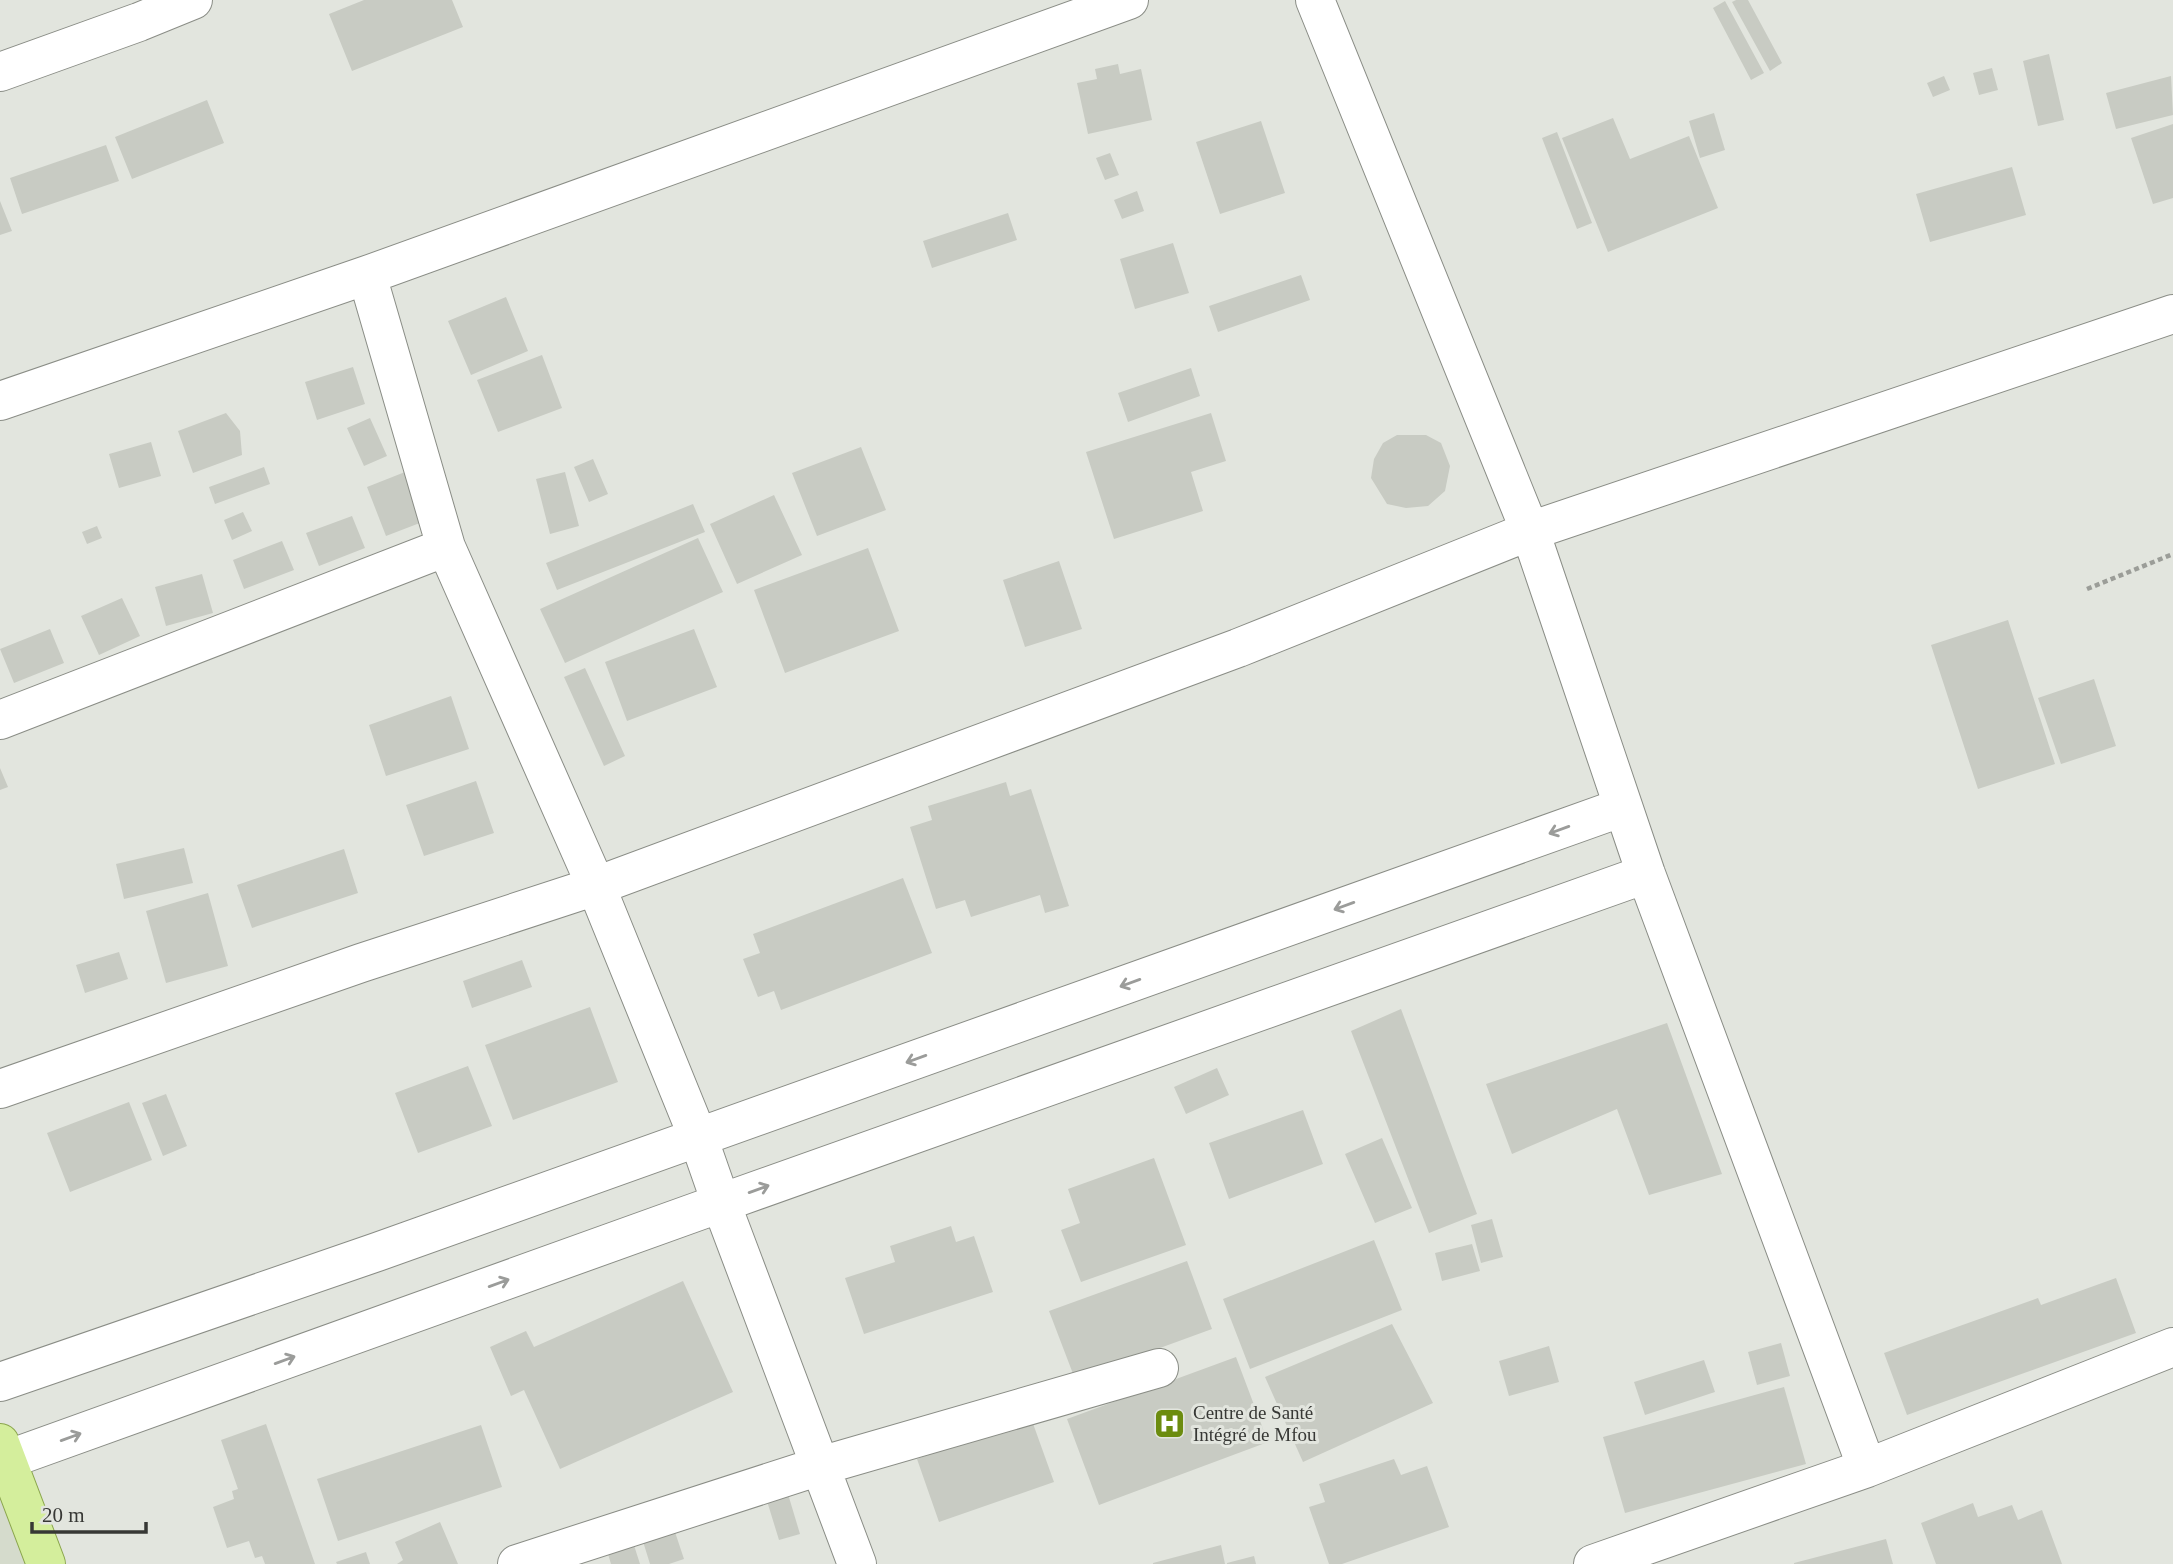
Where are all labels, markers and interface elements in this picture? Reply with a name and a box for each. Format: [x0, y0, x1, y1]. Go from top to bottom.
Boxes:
one-way arrow [1548, 824, 1570, 837]
one-way arrow [1334, 901, 1356, 913]
one-way arrow [1120, 978, 1142, 990]
one-way arrow [905, 1053, 927, 1066]
one-way arrow [747, 1182, 769, 1194]
one-way arrow [487, 1276, 509, 1288]
one-way arrow [273, 1353, 295, 1365]
place label: Centre de Santé Intégré de Mfou [1193, 1402, 1317, 1445]
hospital icon: Centre de Santé Intégré de Mfou [1153, 1406, 1187, 1440]
one-way arrow [59, 1430, 81, 1442]
scale bar [32, 1490, 145, 1534]
text: 20 m [42, 1503, 85, 1527]

